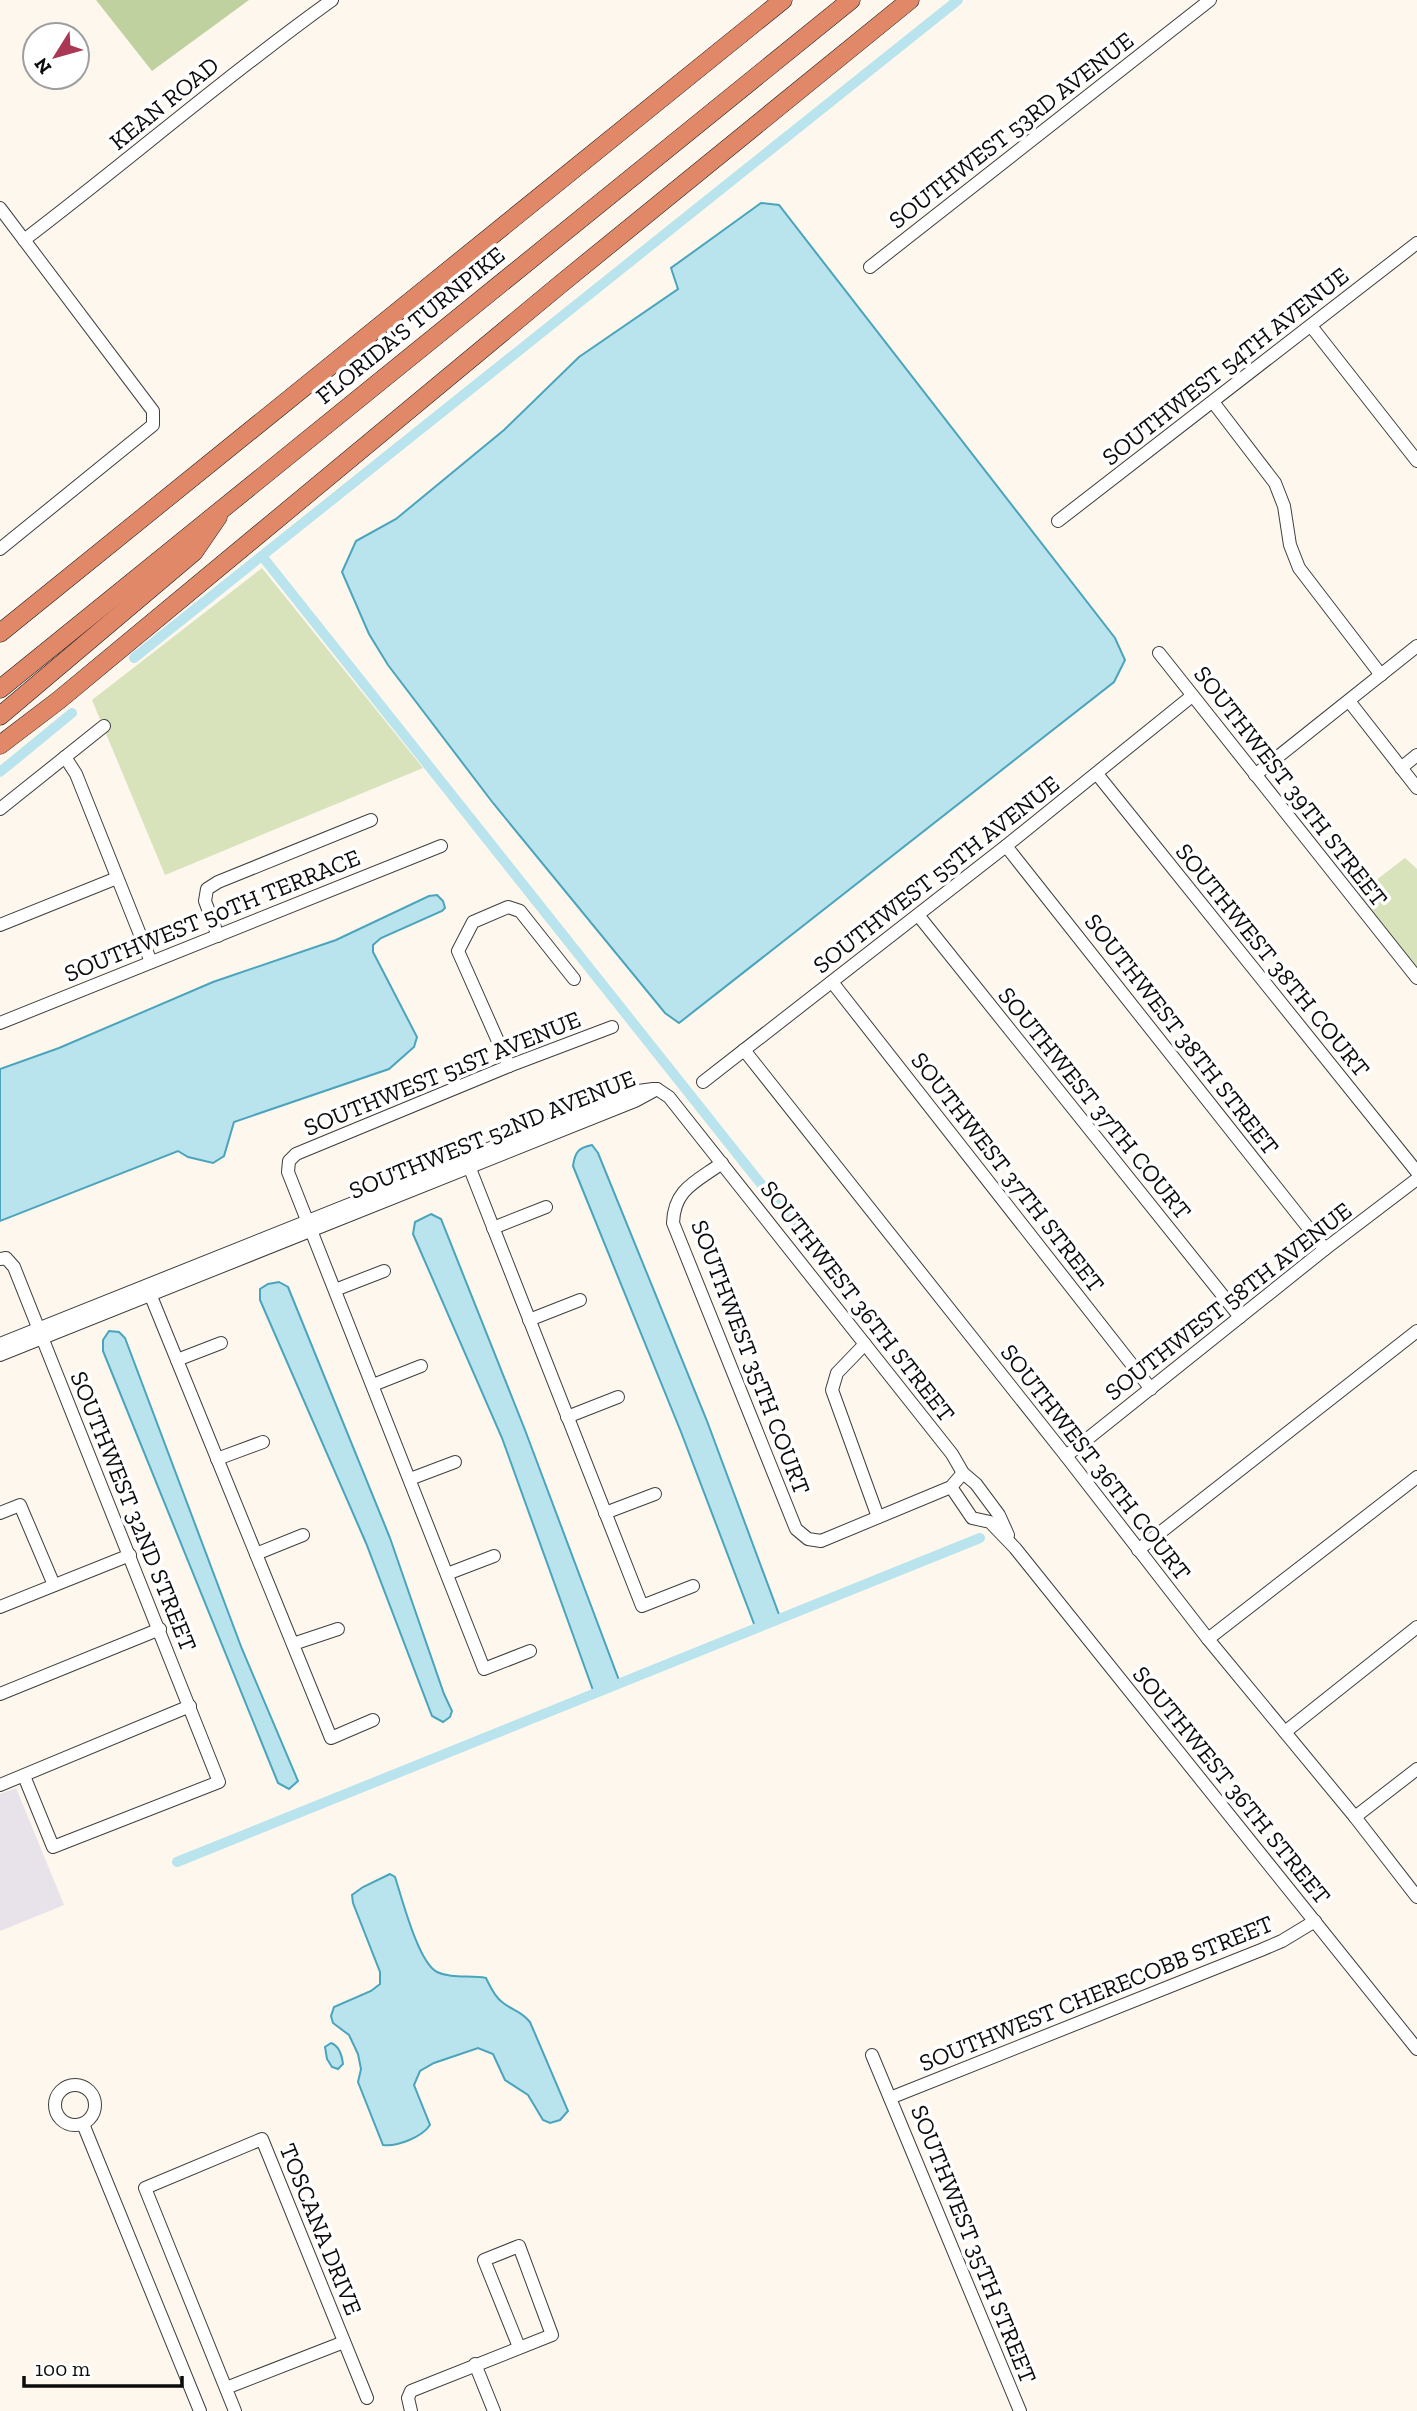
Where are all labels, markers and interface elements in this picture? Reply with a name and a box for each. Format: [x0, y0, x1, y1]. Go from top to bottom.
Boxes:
north arrow [21, 21, 91, 91]
street label: SOUTHWEST 53RD AVENUE [883, 25, 1139, 235]
street label: KEAN ROAD [104, 50, 224, 156]
text: N [29, 53, 56, 79]
street label: FLORIDA'S TURNPIKE [310, 240, 510, 410]
street label: SOUTHWEST 54TH AVENUE [1096, 261, 1354, 471]
street label: SOUTHWEST 39TH STREET [1188, 660, 1394, 912]
street label: SOUTHWEST 55TH AVENUE [807, 769, 1065, 979]
street label: SOUTHWEST 38TH COURT [1170, 837, 1376, 1083]
street label: SOUTHWEST 50TH TERRACE [60, 842, 364, 988]
street label: SOUTHWEST 38TH STREET [1079, 908, 1285, 1161]
street label: SOUTHWEST 37TH COURT [992, 981, 1198, 1225]
street label: SOUTHWEST 51ST AVENUE [300, 1004, 584, 1142]
street label: SOUTHWEST 37TH STREET [905, 1046, 1111, 1298]
street label: SOUTHWEST 52ND AVENUE [345, 1063, 639, 1205]
street label: SOUTHWEST 36TH STREET [755, 1175, 961, 1427]
street label: SOUTHWEST 58TH AVENUE [1099, 1196, 1357, 1406]
street label: SOUTHWEST 35TH COURT [685, 1216, 817, 1498]
street label: SOUTHWEST 36TH COURT [995, 1338, 1197, 1586]
street label: SOUTHWEST 32ND STREET [64, 1367, 204, 1655]
street label: SOUTHWEST 36TH STREET [1127, 1660, 1337, 1910]
street label: SOUTHWEST CHERECOBB STREET [915, 1909, 1277, 2077]
street label: SOUTHWEST 35TH STREET [905, 2101, 1043, 2387]
street label: TOSCANA DRIVE [273, 2139, 369, 2319]
scale bar [24, 2344, 182, 2388]
text: 100 m [35, 2356, 90, 2381]

